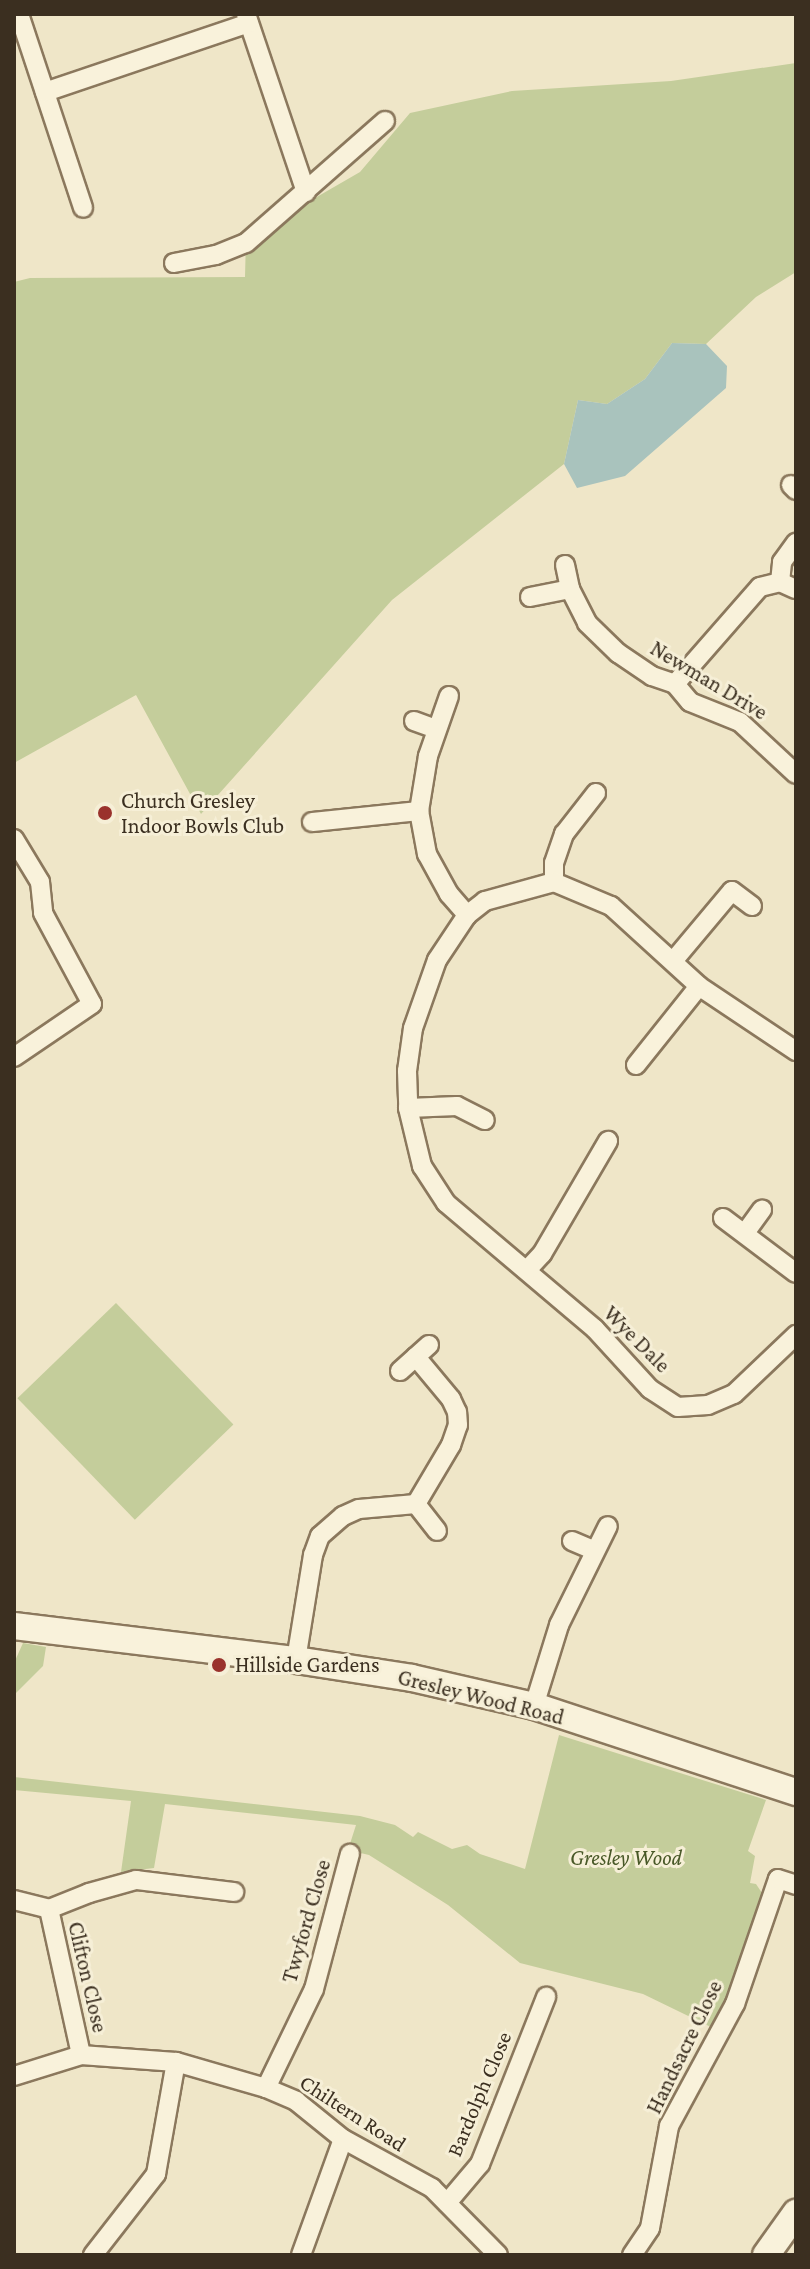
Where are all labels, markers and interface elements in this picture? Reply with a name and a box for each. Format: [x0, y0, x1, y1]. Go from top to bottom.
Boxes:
street label: Newman Drive [646, 635, 772, 725]
place label: Church Gresley Indoor Bowls Club [121, 787, 284, 838]
marker: Church Gresley Indoor Bowls Club [96, 804, 114, 822]
street label: Wye Dale [598, 1300, 676, 1378]
place label: Hillside Gardens [235, 1652, 380, 1678]
marker: Hillside Gardens [210, 1656, 228, 1674]
street label: Gresley Wood Road [395, 1664, 567, 1730]
park label: Gresley Wood [570, 1845, 682, 1871]
street label: Twyford Close [276, 1856, 336, 1986]
street label: Clifton Close [62, 1919, 114, 2035]
street label: Handsacre Close [640, 1976, 728, 2118]
street label: Bardolph Close [441, 2027, 517, 2161]
street label: Chiltern Road [295, 2069, 411, 2157]

